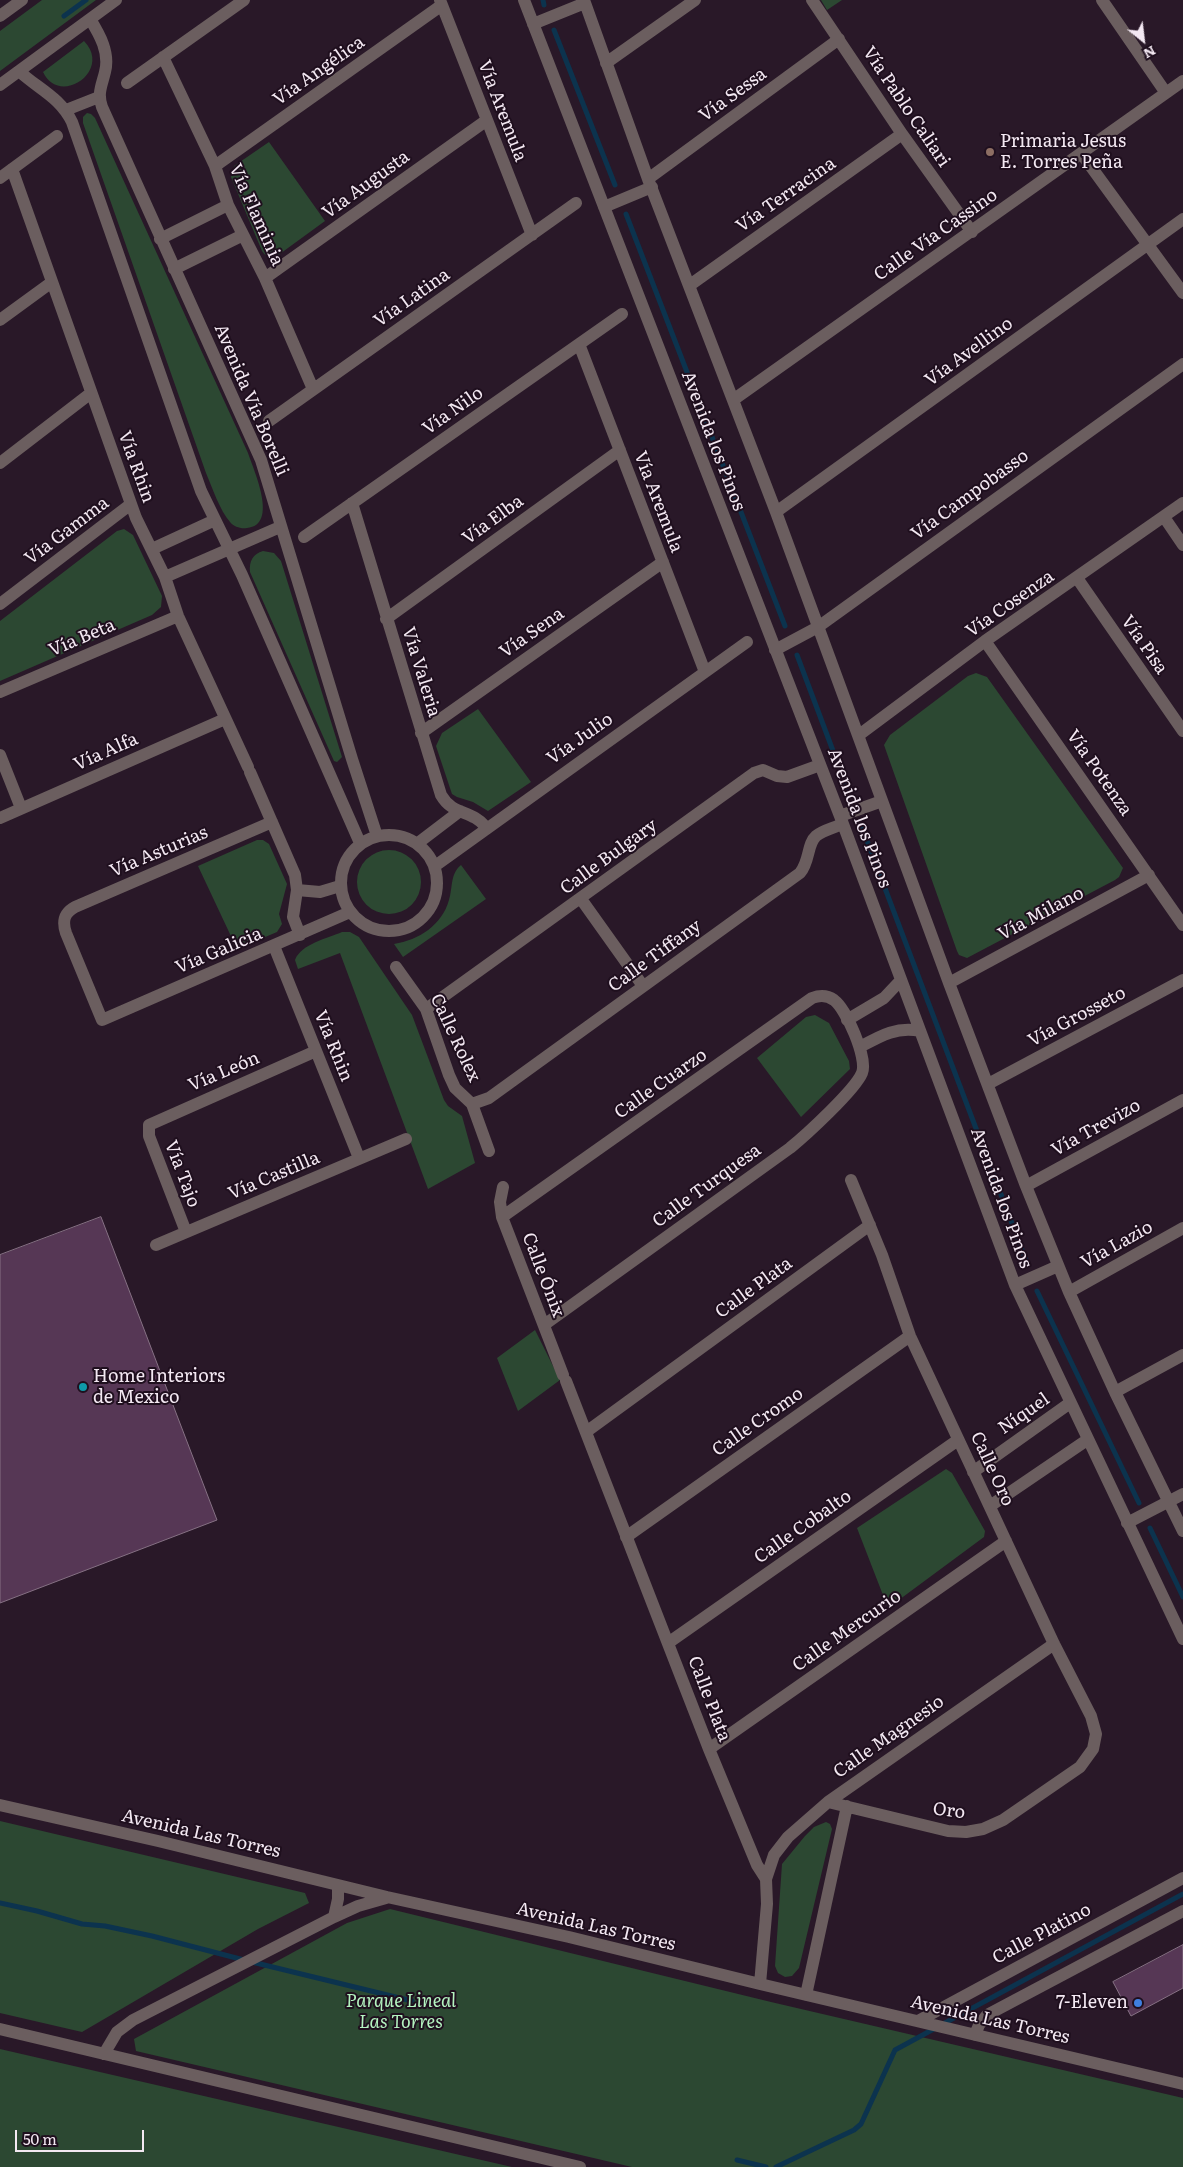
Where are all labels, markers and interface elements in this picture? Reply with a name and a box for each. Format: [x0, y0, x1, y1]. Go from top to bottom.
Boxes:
north arrow [1118, 15, 1168, 65]
street label: Vía Angélica [269, 32, 369, 110]
street label: Vía Pablo Caliari [858, 42, 954, 172]
text: N [1140, 42, 1160, 65]
street label: Vía Aremula [473, 57, 531, 165]
street label: Vía Sessa [695, 63, 771, 127]
place label: Primaria Jesus E. Torres Peña [1000, 131, 1126, 173]
street label: Vía Augusta [318, 146, 414, 224]
marker: Primaria Jesus E. Torres Peña [984, 146, 996, 158]
street label: Vía Terracina [732, 153, 840, 237]
street label: Vía Flaminia [224, 161, 288, 269]
street label: Calle Vía Cassino [870, 184, 1002, 286]
street label: Vía Latina [370, 264, 454, 332]
street label: Vía Avellino [921, 313, 1017, 391]
street label: Avenida Vía Borelli [209, 321, 293, 479]
street label: Avenida los Pinos [676, 368, 750, 514]
street label: Vía Nilo [418, 382, 488, 440]
street label: Vía Rhin [113, 428, 159, 506]
street label: Vía Campobasso [907, 445, 1033, 545]
street label: Vía Aremula [629, 448, 687, 556]
street label: Vía Elba [458, 491, 528, 549]
street label: Vía Gamma [21, 492, 113, 570]
street label: Vía Cosenza [962, 566, 1058, 642]
street label: Vía Sena [496, 603, 568, 663]
street label: Vía Pisa [1116, 611, 1172, 679]
street label: Vía Beta [46, 614, 118, 662]
street label: Vía Valeria [397, 624, 445, 720]
street label: Vía Julio [543, 708, 617, 770]
street label: Vía Potenza [1061, 726, 1137, 820]
street label: Vía Alfa [71, 728, 141, 776]
street label: Avenida los Pinos [822, 745, 896, 891]
street label: Calle Bulgary [556, 815, 662, 899]
street label: Vía Asturias [107, 822, 211, 882]
street label: Vía Milano [994, 882, 1088, 946]
street label: Calle Tiffany [604, 915, 706, 997]
street label: Vía Galicia [172, 923, 266, 979]
street label: Vía Grosseto [1024, 982, 1130, 1052]
street label: Calle Rolex [425, 990, 485, 1086]
street label: Vía Rhin [309, 1007, 357, 1085]
street label: Calle Cuarzo [611, 1044, 711, 1124]
street label: Vía León [185, 1047, 263, 1097]
street label: Vía Trevizo [1048, 1095, 1144, 1161]
street label: Avenida los Pinos [966, 1125, 1036, 1271]
street label: Vía Tajo [159, 1138, 205, 1210]
street label: Calle Turquesa [649, 1139, 765, 1233]
street label: Vía Castilla [225, 1147, 323, 1205]
street label: Vía Lazio [1077, 1216, 1157, 1274]
street label: Calle Ónix [517, 1230, 569, 1320]
street label: Calle Plata [711, 1253, 797, 1323]
place label: Home Interiors de Mexico [93, 1366, 225, 1408]
marker: Home Interiors de Mexico [77, 1381, 89, 1393]
street label: Calle Cromo [708, 1383, 808, 1461]
street label: Níquel [994, 1389, 1054, 1439]
street label: Calle Oro [965, 1428, 1019, 1510]
street label: Calle Cobalto [750, 1486, 856, 1568]
street label: Calle Mercurio [789, 1586, 905, 1676]
street label: Calle Plata [683, 1653, 735, 1745]
street label: Calle Magnesio [830, 1691, 948, 1783]
street label: Oro [932, 1798, 966, 1824]
street label: Avenida Las Torres [119, 1805, 283, 1863]
street label: Avenida Las Torres [514, 1898, 678, 1956]
street label: Calle Platino [989, 1899, 1095, 1969]
park label: Parque Lineal Las Torres [346, 1991, 456, 2034]
street label: Avenida Las Torres [908, 1991, 1072, 2049]
place label: 7-Eleven [1056, 1992, 1128, 2014]
marker: 7-Eleven [1132, 1997, 1144, 2009]
scale bar [18, 2120, 146, 2152]
text: 50 m [23, 2127, 57, 2150]

